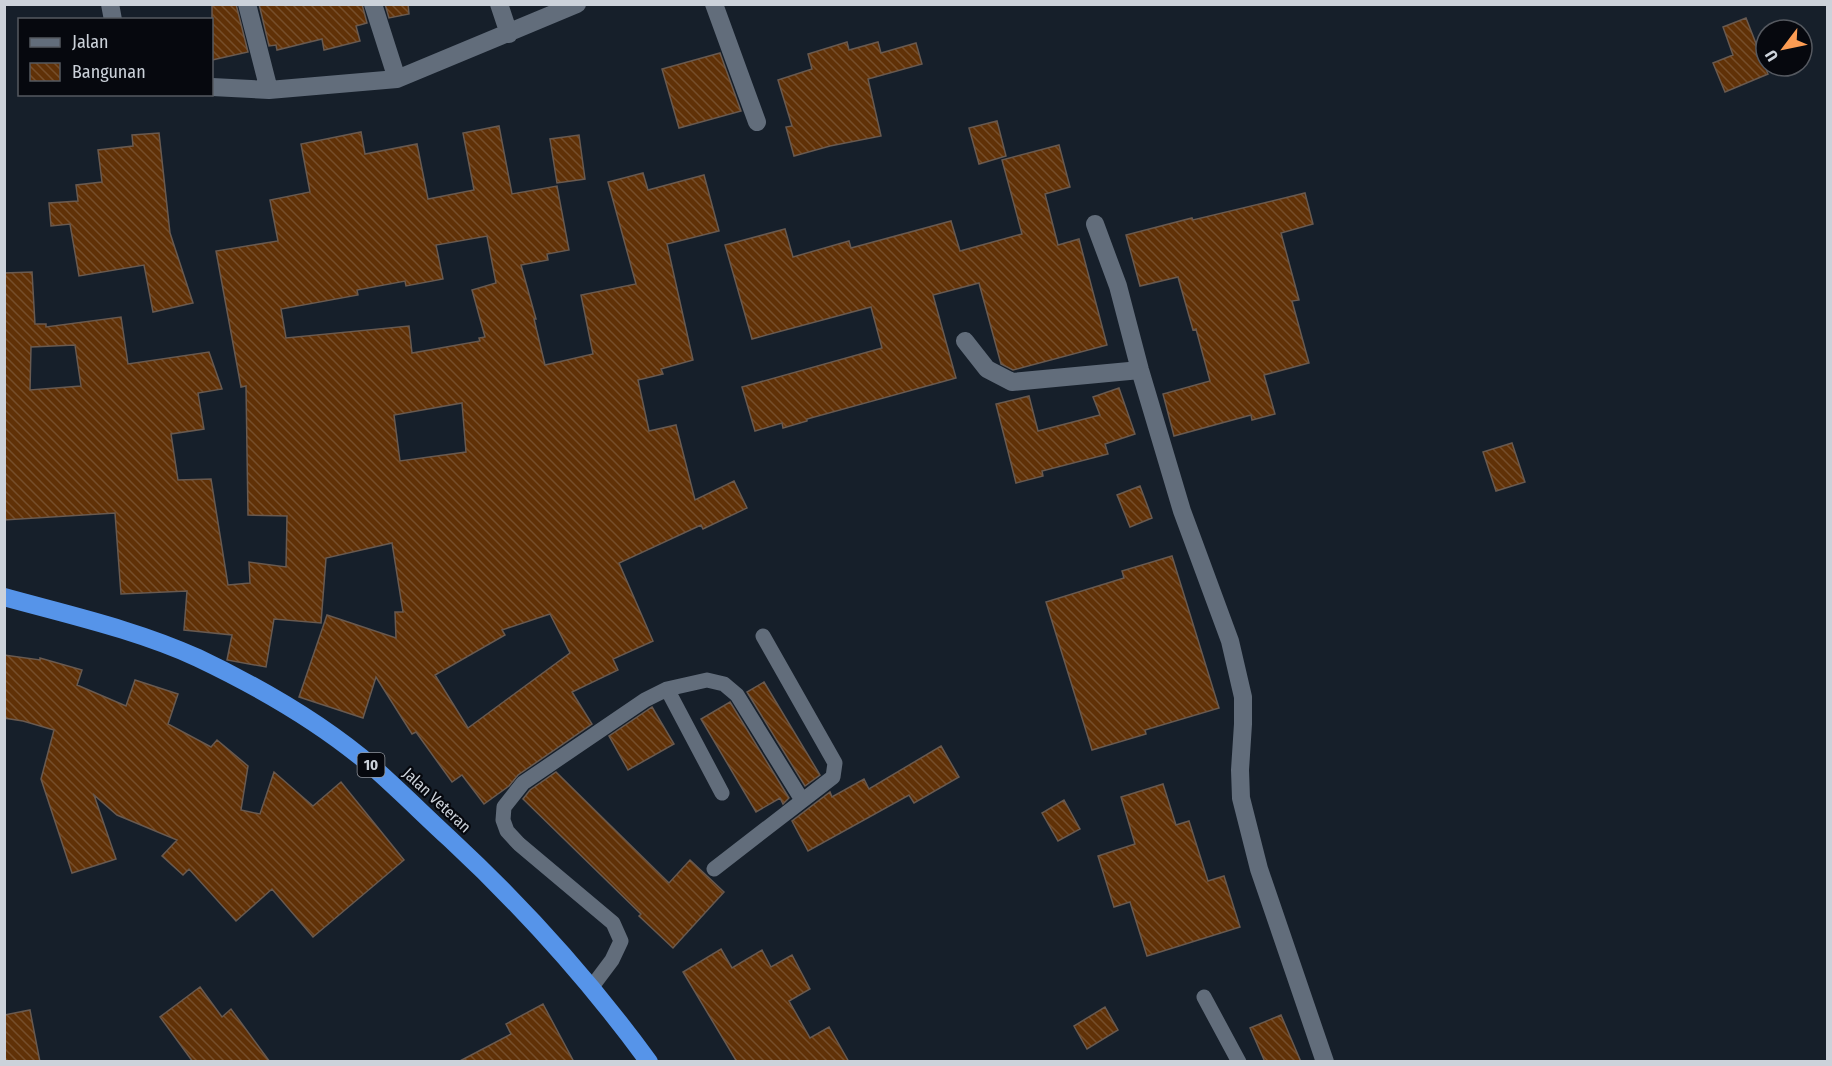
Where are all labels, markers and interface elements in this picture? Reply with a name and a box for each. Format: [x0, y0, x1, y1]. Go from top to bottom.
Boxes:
legend [18, 18, 213, 96]
north arrow [1754, 18, 1814, 78]
text: Jalan [72, 31, 109, 53]
text: U [1761, 47, 1782, 65]
text: Bangunan [72, 61, 146, 83]
road number: 10 [358, 753, 385, 777]
street label: Jalan Veteran [399, 764, 475, 836]

